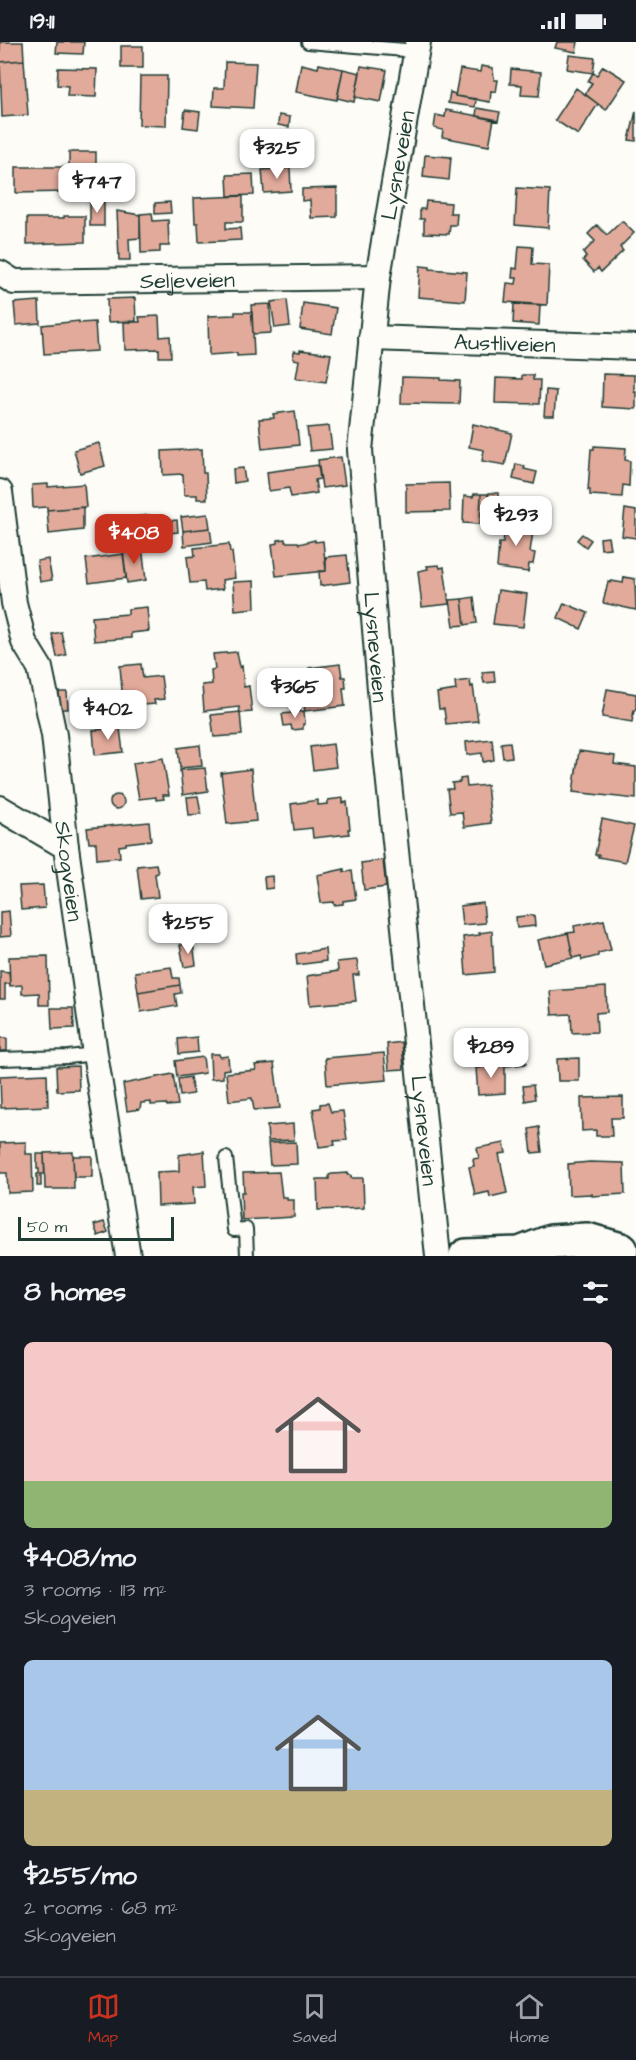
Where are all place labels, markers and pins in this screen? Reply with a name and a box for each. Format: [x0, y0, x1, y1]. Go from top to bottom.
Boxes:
pin: $325 [241, 129, 313, 180]
pin: $747 [61, 163, 133, 214]
pin: $293 [480, 496, 552, 547]
pin: $408 [98, 514, 170, 565]
pin: $365 [259, 668, 331, 719]
pin: $402 [72, 690, 144, 741]
pin: $255 [152, 904, 224, 955]
pin: $289 [455, 1028, 527, 1079]

